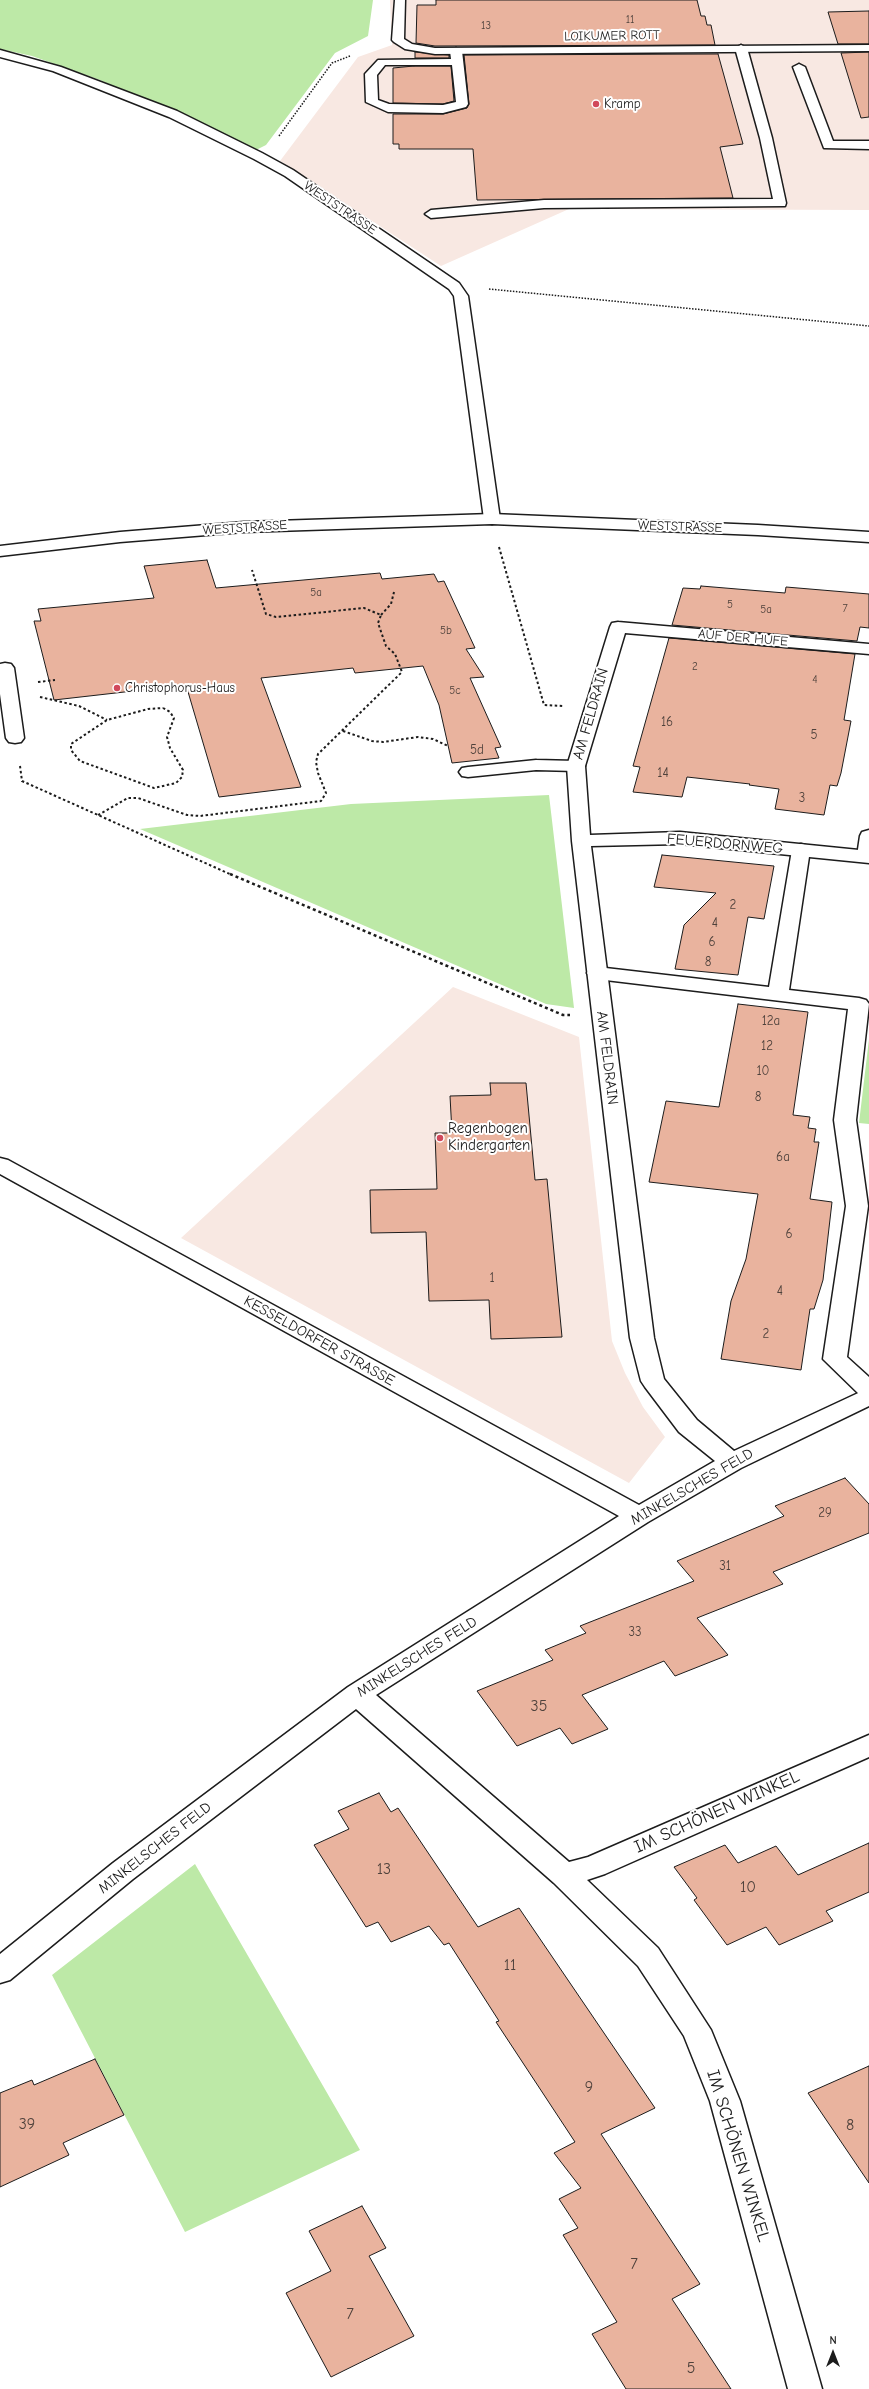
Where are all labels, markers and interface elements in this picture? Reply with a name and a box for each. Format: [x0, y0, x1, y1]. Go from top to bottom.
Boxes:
house number: 11 [626, 13, 634, 27]
house number: 13 [481, 19, 491, 33]
street label: LOIKUMER ROTT [564, 27, 660, 45]
place label: Kramp [604, 96, 641, 112]
marker: Kramp [591, 99, 601, 109]
street label: WESTSTRASSE [301, 178, 379, 238]
street label: WESTSTRASSE [202, 517, 288, 539]
street label: WESTSTRASSE [637, 518, 723, 536]
house number: 5a [310, 586, 322, 600]
house number: 5 [727, 598, 733, 612]
house number: 7 [842, 602, 848, 616]
house number: 5a [760, 603, 772, 617]
house number: 5b [440, 624, 452, 638]
street label: AUF DER HUFE [697, 626, 789, 650]
house number: 2 [692, 660, 698, 674]
street label: AM FELDRAIN [569, 666, 613, 762]
house number: 4 [812, 673, 818, 687]
place label: Christophorus-Haus [125, 680, 235, 696]
marker: Christophorus-Haus [112, 683, 122, 693]
house number: 5c [449, 684, 461, 698]
house number: 16 [661, 714, 673, 730]
house number: 5 [810, 727, 818, 743]
house number: 5d [470, 742, 484, 758]
house number: 14 [657, 765, 669, 781]
house number: 3 [799, 790, 805, 806]
street label: FEUERDORNWEG [666, 830, 784, 858]
house number: 2 [730, 897, 736, 913]
house number: 4 [712, 915, 718, 931]
house number: 6 [708, 934, 716, 950]
house number: 8 [705, 954, 711, 970]
street label: AM FELDRAIN [592, 1010, 622, 1106]
house number: 12a [762, 1013, 780, 1029]
house number: 12 [761, 1038, 773, 1054]
house number: 10 [756, 1063, 770, 1079]
house number: 8 [755, 1089, 761, 1105]
place label: Regenbogen Kindergarten [448, 1120, 530, 1155]
marker: Regenbogen Kindergarten [435, 1133, 445, 1143]
house number: 6a [776, 1149, 790, 1165]
house number: 6 [785, 1226, 793, 1242]
house number: 1 [489, 1270, 495, 1286]
house number: 4 [777, 1283, 783, 1299]
street label: KESSELDORFER STRASSE [240, 1292, 398, 1390]
house number: 2 [763, 1326, 769, 1342]
street label: MINKELSCHES FELD [627, 1445, 757, 1529]
house number: 29 [818, 1505, 832, 1521]
house number: 31 [719, 1558, 731, 1574]
street label: MINKELSCHES FELD [353, 1613, 481, 1701]
house number: 33 [628, 1624, 642, 1640]
house number: 35 [531, 1696, 547, 1716]
street label: IM SCHÖNEN WINKEL [631, 1766, 803, 1858]
street label: MINKELSCHES FELD [95, 1798, 215, 1898]
house number: 13 [377, 1859, 391, 1879]
house number: 10 [740, 1877, 756, 1897]
house number: 11 [504, 1955, 516, 1975]
street label: IM SCHÖNEN WINKEL [702, 2067, 774, 2245]
house number: 9 [585, 2077, 593, 2097]
house number: 39 [19, 2114, 35, 2134]
house number: 8 [846, 2115, 854, 2135]
house number: 7 [630, 2254, 638, 2274]
house number: 7 [346, 2304, 354, 2324]
north arrow [813, 2333, 853, 2373]
text: N [829, 2334, 837, 2347]
house number: 5 [687, 2358, 695, 2378]

